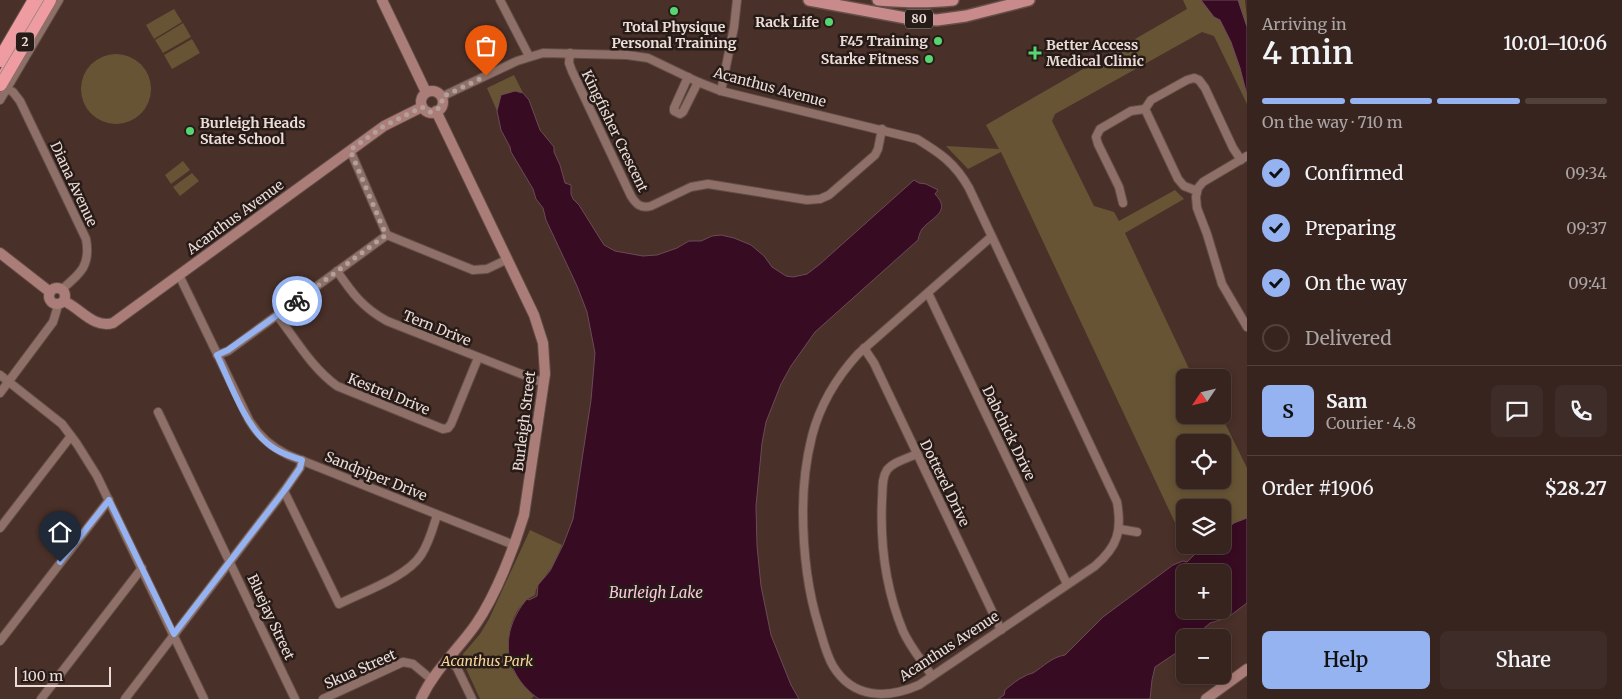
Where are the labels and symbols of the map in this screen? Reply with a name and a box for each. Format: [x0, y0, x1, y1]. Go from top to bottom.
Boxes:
marker: Total Physique Personal Training [668, 5, 680, 17]
road number: 80 [905, 10, 933, 28]
place label: Rack Life [755, 13, 819, 31]
marker: Rack Life [823, 16, 835, 28]
place label: Total Physique Personal Training [611, 18, 737, 52]
pin [465, 25, 507, 76]
road number: 2 [16, 32, 34, 52]
place label: F45 Training [839, 32, 928, 50]
marker: F45 Training [932, 35, 944, 47]
place label: Better Access Medical Clinic [1046, 36, 1144, 70]
marker: Better Access Medical Clinic [1028, 46, 1042, 60]
place label: Starke Fitness [821, 50, 919, 68]
marker: Starke Fitness [923, 53, 935, 65]
street label: Acanthus Avenue [711, 63, 828, 111]
street label: Kingfisher Crescent [578, 67, 653, 195]
place label: Burleigh Heads State School [200, 114, 305, 148]
marker: Burleigh Heads State School [184, 125, 196, 137]
street label: Diana Avenue [46, 139, 102, 229]
street label: Acanthus Avenue [182, 176, 287, 259]
courier [272, 276, 322, 326]
street label: Tern Drive [400, 306, 474, 350]
street label: Kestrel Drive [345, 369, 433, 419]
street label: Burleigh Street [509, 369, 539, 472]
north arrow [1176, 369, 1231, 424]
street label: Dabchick Drive [978, 383, 1040, 483]
street label: Dotterel Drive [916, 437, 974, 529]
street label: Sandpiper Drive [322, 447, 430, 505]
pin [39, 511, 81, 562]
street label: Bluejay Street [243, 571, 299, 663]
water label: Burleigh Lake [609, 583, 703, 602]
street label: Acanthus Avenue [895, 607, 1002, 686]
street label: Skua Street [321, 645, 399, 693]
park label: Acanthus Park [440, 652, 533, 670]
scale bar [15, 664, 111, 687]

